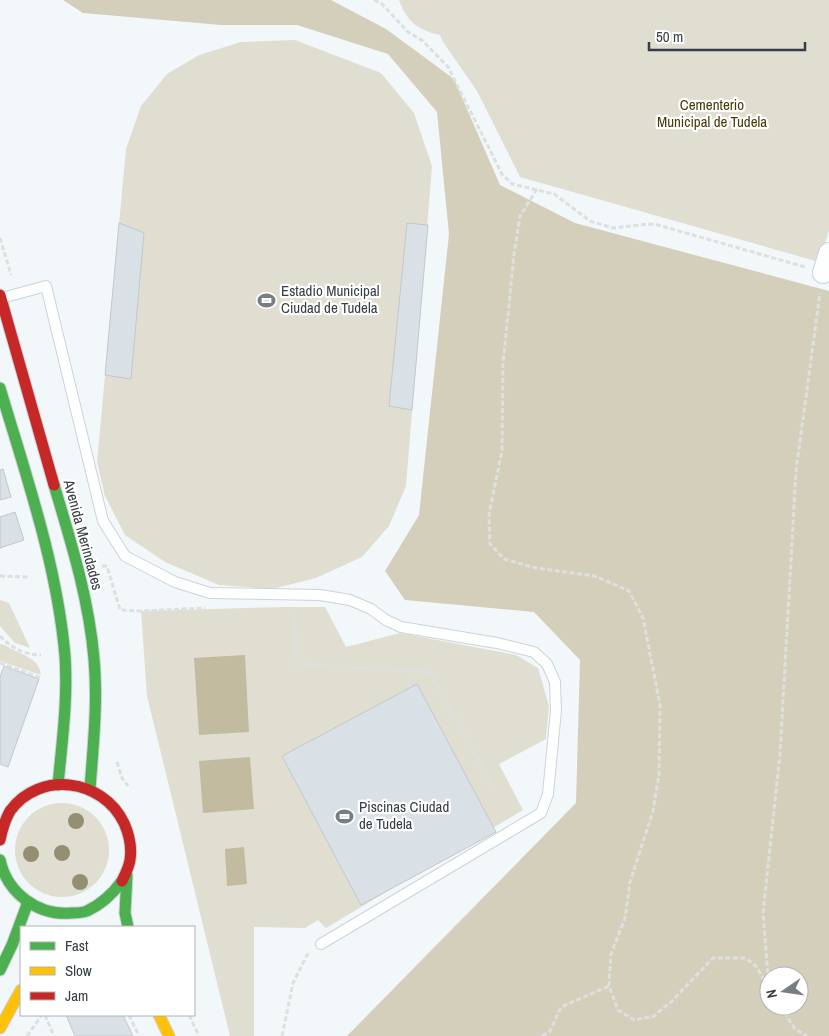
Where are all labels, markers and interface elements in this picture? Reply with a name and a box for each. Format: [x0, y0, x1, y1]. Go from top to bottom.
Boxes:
scale bar [649, 20, 805, 52]
text: 50 m [656, 26, 683, 47]
park label: Cementerio Municipal de Tudela [657, 94, 767, 132]
place label: Estadio Municipal Ciudad de Tudela [281, 280, 379, 318]
sports icon: Estadio Municipal Ciudad de Tudela [257, 290, 277, 310]
street label: Avenida Merindades [58, 476, 108, 592]
place label: Piscinas Ciudad de Tudela [359, 796, 449, 834]
sports icon: Piscinas Ciudad de Tudela [335, 806, 355, 826]
legend [20, 926, 195, 1016]
text: Fast [65, 935, 89, 956]
text: Slow [65, 960, 92, 981]
north arrow [759, 966, 809, 1016]
text: Jam [65, 985, 88, 1006]
text: N [762, 988, 781, 1000]

